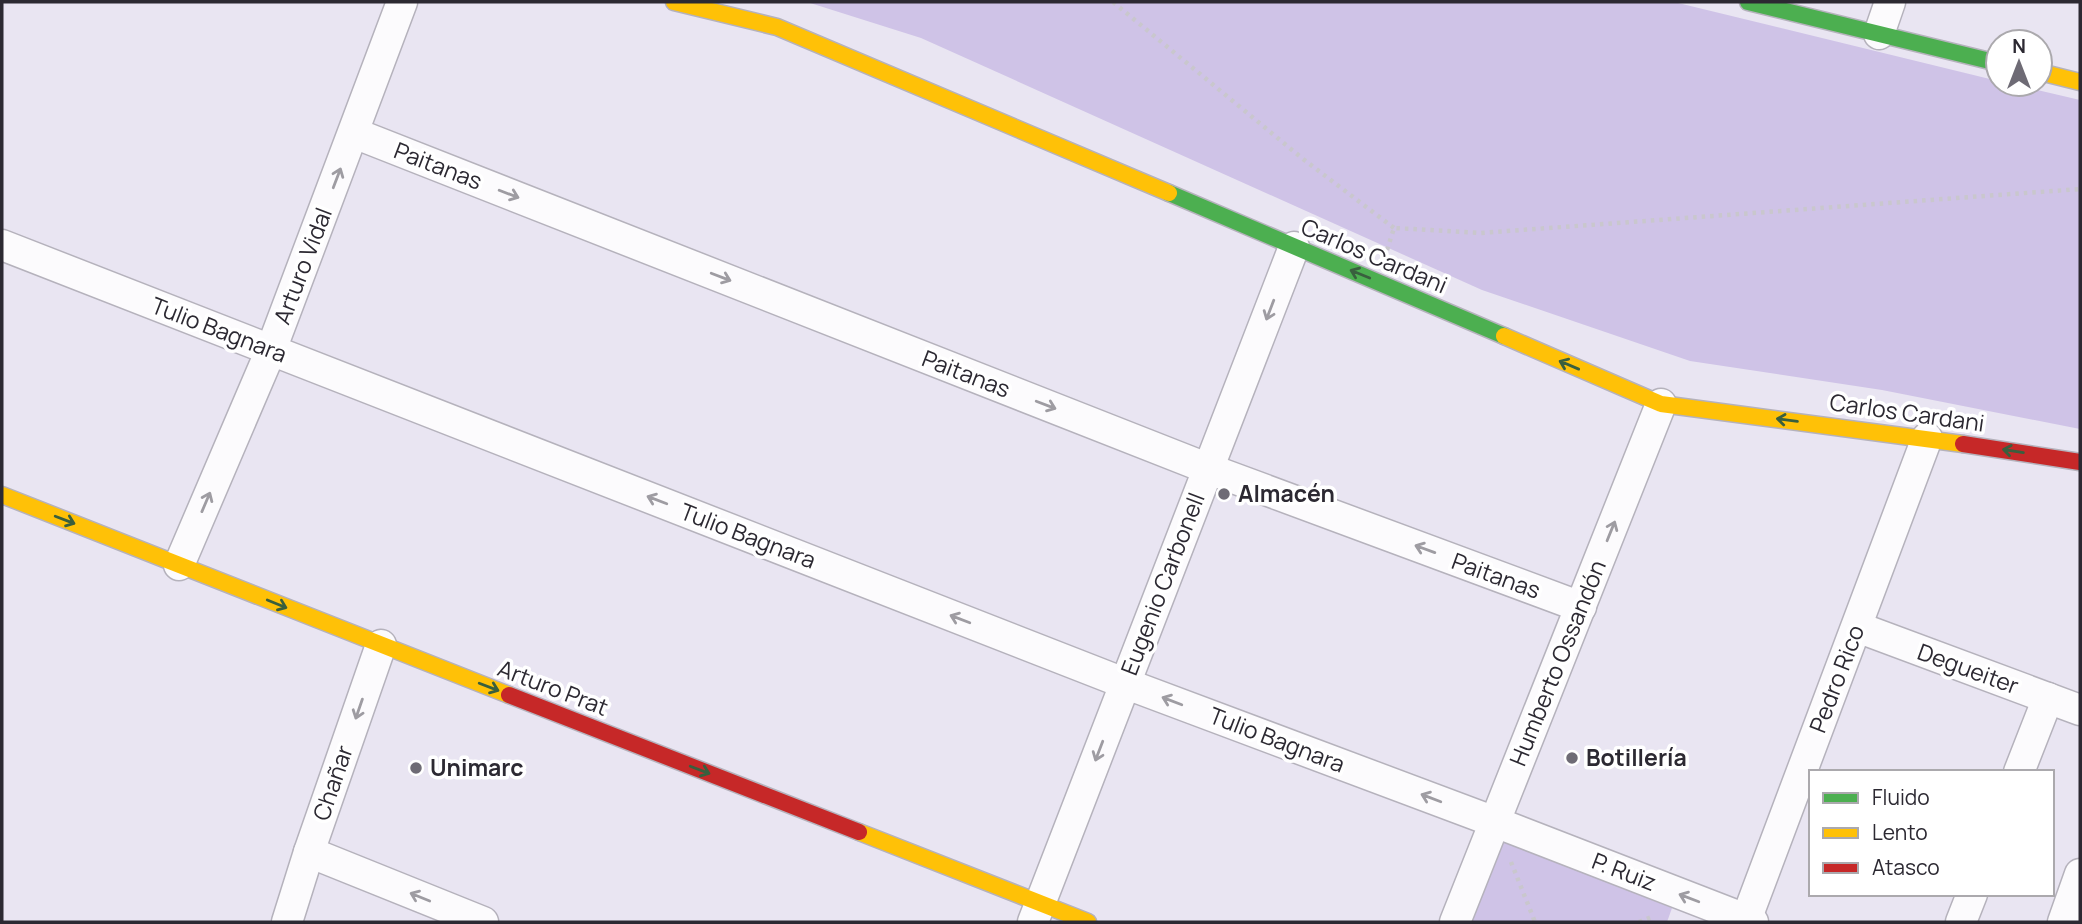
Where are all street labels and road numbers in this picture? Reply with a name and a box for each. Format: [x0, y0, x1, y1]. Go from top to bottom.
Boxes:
street label: Paitanas [390, 134, 487, 196]
street label: Arturo Vidal [265, 203, 339, 329]
street label: Carlos Cardani [1296, 210, 1452, 300]
street label: Tulio Bagnara [147, 289, 292, 370]
street label: Paitanas [918, 342, 1015, 404]
street label: Carlos Cardani [1828, 385, 1987, 439]
street label: Eugenio Carbonell [1113, 488, 1212, 680]
street label: Tulio Bagnara [676, 495, 821, 576]
street label: Paitanas [1448, 544, 1545, 606]
street label: Humberto Ossandón [1501, 555, 1613, 770]
street label: Pedro Rico [1801, 620, 1871, 737]
street label: Degueiter [1913, 635, 2023, 701]
street label: Arturo Prat [494, 651, 613, 723]
street label: Tulio Bagnara [1205, 699, 1350, 780]
street label: Chañar [304, 741, 360, 825]
street label: P. Ruiz [1588, 844, 1661, 898]

